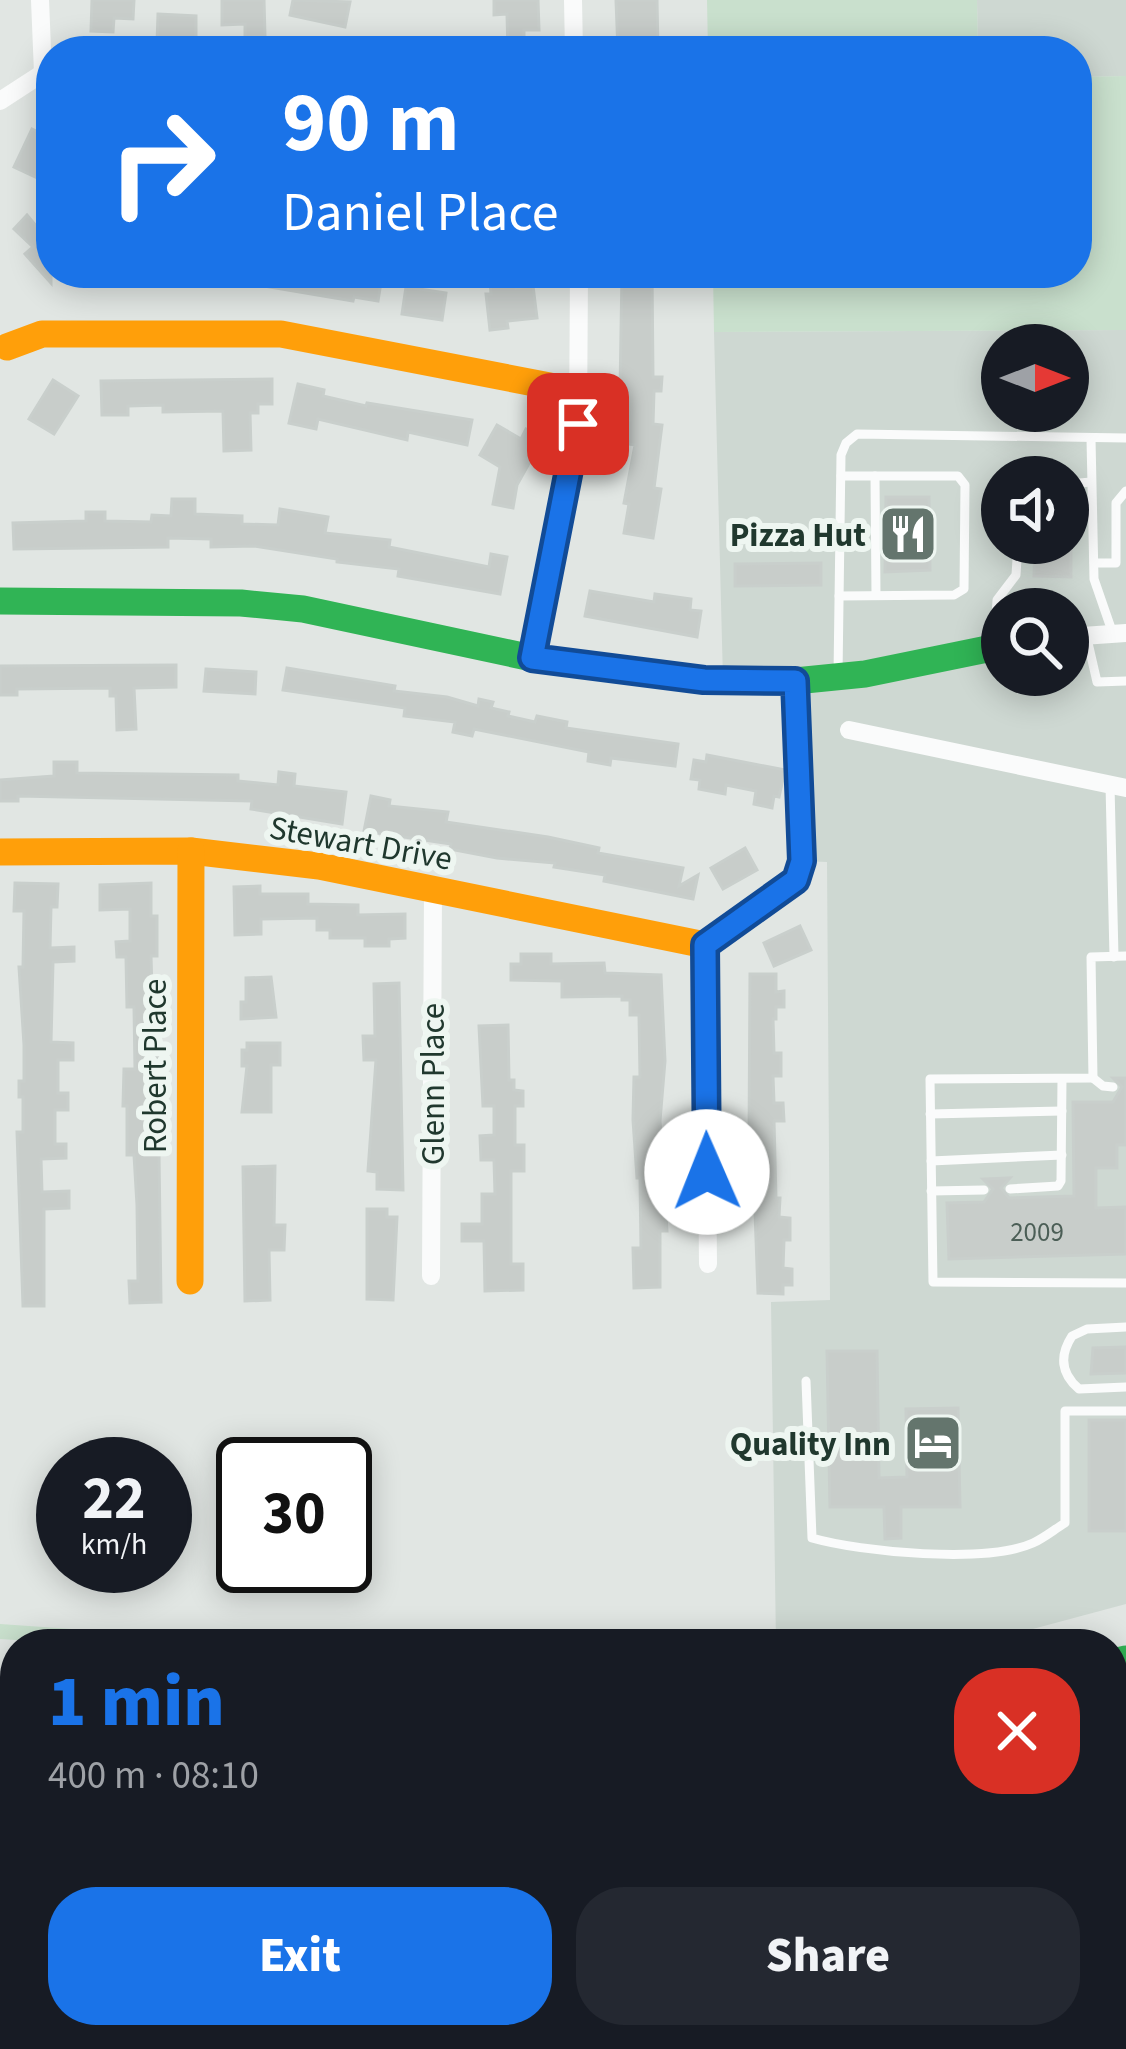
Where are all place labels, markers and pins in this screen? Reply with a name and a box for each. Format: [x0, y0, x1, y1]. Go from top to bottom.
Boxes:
pin [527, 373, 629, 475]
restaurant icon: Pizza Hut [877, 503, 939, 565]
place label: Pizza Hut [730, 512, 866, 559]
hotel icon: Quality Inn [902, 1412, 964, 1474]
place label: Quality Inn [730, 1421, 891, 1468]

